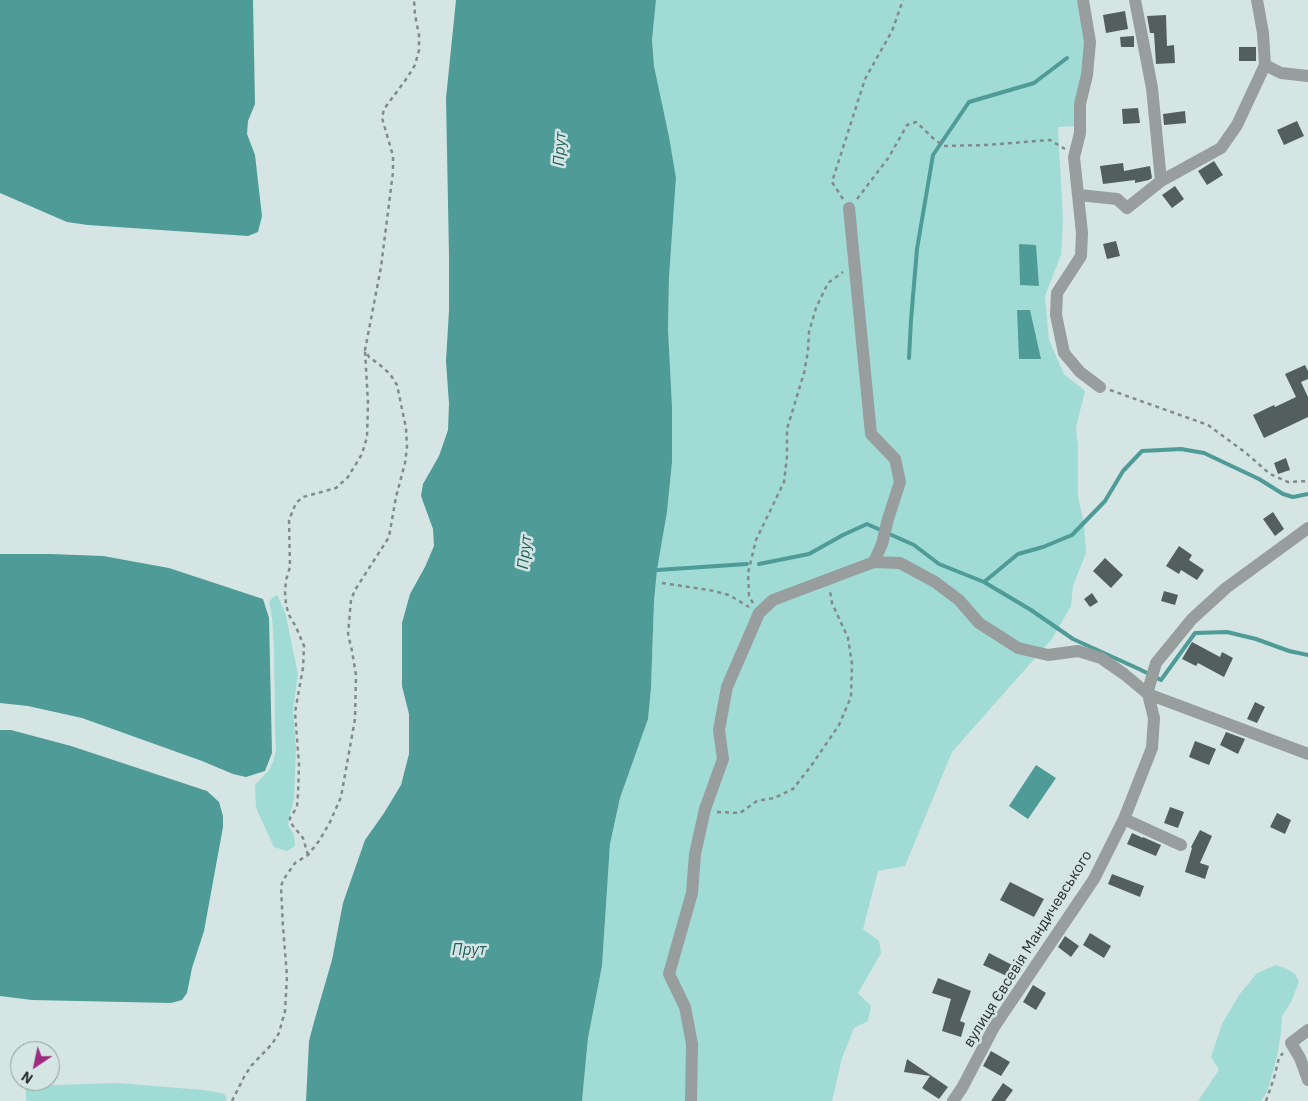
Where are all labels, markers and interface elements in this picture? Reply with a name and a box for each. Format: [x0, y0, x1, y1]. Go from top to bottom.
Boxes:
water label: Прут [550, 131, 570, 167]
water label: Прут [514, 534, 536, 570]
street label: вулиця Євсевія Мандичевського [960, 847, 1096, 1051]
water label: Прут [452, 940, 486, 960]
north arrow [10, 1041, 60, 1091]
text: N [18, 1067, 36, 1088]

